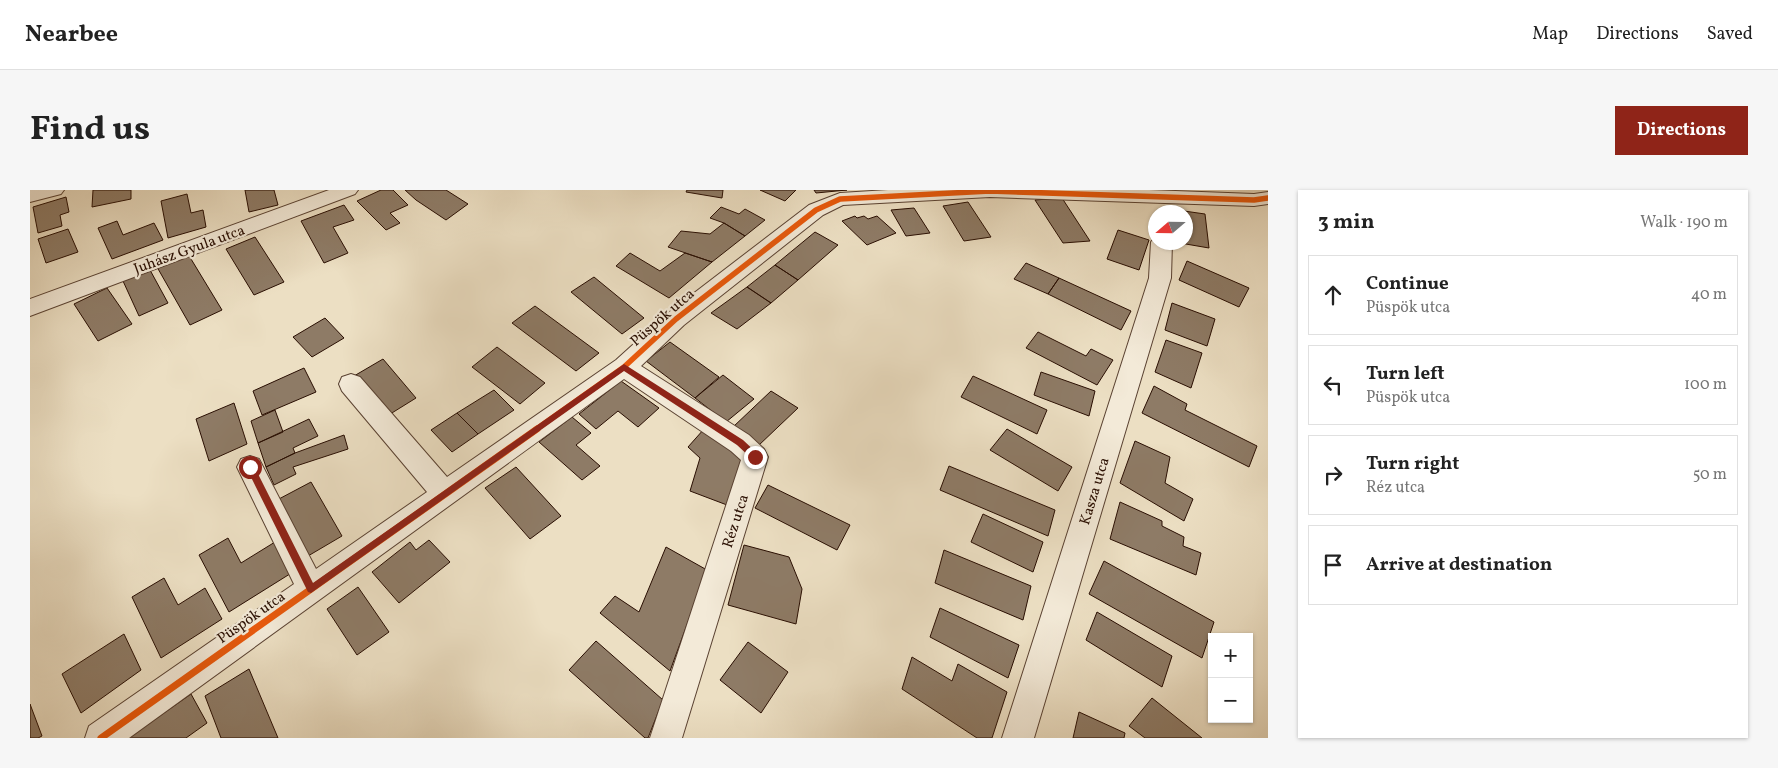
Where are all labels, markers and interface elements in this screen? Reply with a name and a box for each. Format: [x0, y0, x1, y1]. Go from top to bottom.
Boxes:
text: Nearbee [25, 18, 118, 52]
text: Map [1532, 22, 1568, 47]
text: Directions [1596, 22, 1679, 47]
text: Saved [1707, 22, 1753, 47]
text: Find us [30, 106, 150, 154]
button: Directions [1615, 106, 1748, 155]
north arrow [1148, 205, 1193, 250]
text: 3 min [1318, 208, 1374, 237]
text: Walk · 190 m [1640, 212, 1728, 234]
street label: Juhász Gyula utca [131, 221, 248, 280]
text: Continue [1366, 271, 1449, 297]
icon: ahead [1319, 281, 1347, 309]
street label: Püspök utca [626, 284, 700, 352]
text: 40 m [1691, 284, 1727, 306]
text: Püspök utca [1366, 297, 1450, 319]
text: Turn left [1366, 361, 1445, 387]
icon: left [1319, 371, 1347, 399]
text: 100 m [1684, 374, 1727, 396]
text: Püspök utca [1366, 387, 1450, 409]
route end [744, 446, 767, 469]
text: Turn right [1366, 451, 1459, 477]
street label: Kasza utca [1075, 455, 1116, 528]
route start [239, 456, 262, 479]
icon: right [1319, 461, 1347, 489]
text: 50 m [1693, 464, 1727, 486]
text: Réz utca [1366, 477, 1425, 499]
street label: Réz utca [718, 492, 755, 551]
icon: arrive [1319, 551, 1347, 579]
text: Arrive at destination [1366, 552, 1552, 578]
street label: Püspök utca [214, 587, 290, 649]
map controls [1208, 633, 1253, 723]
button: + [1208, 633, 1253, 678]
button: − [1208, 678, 1253, 723]

